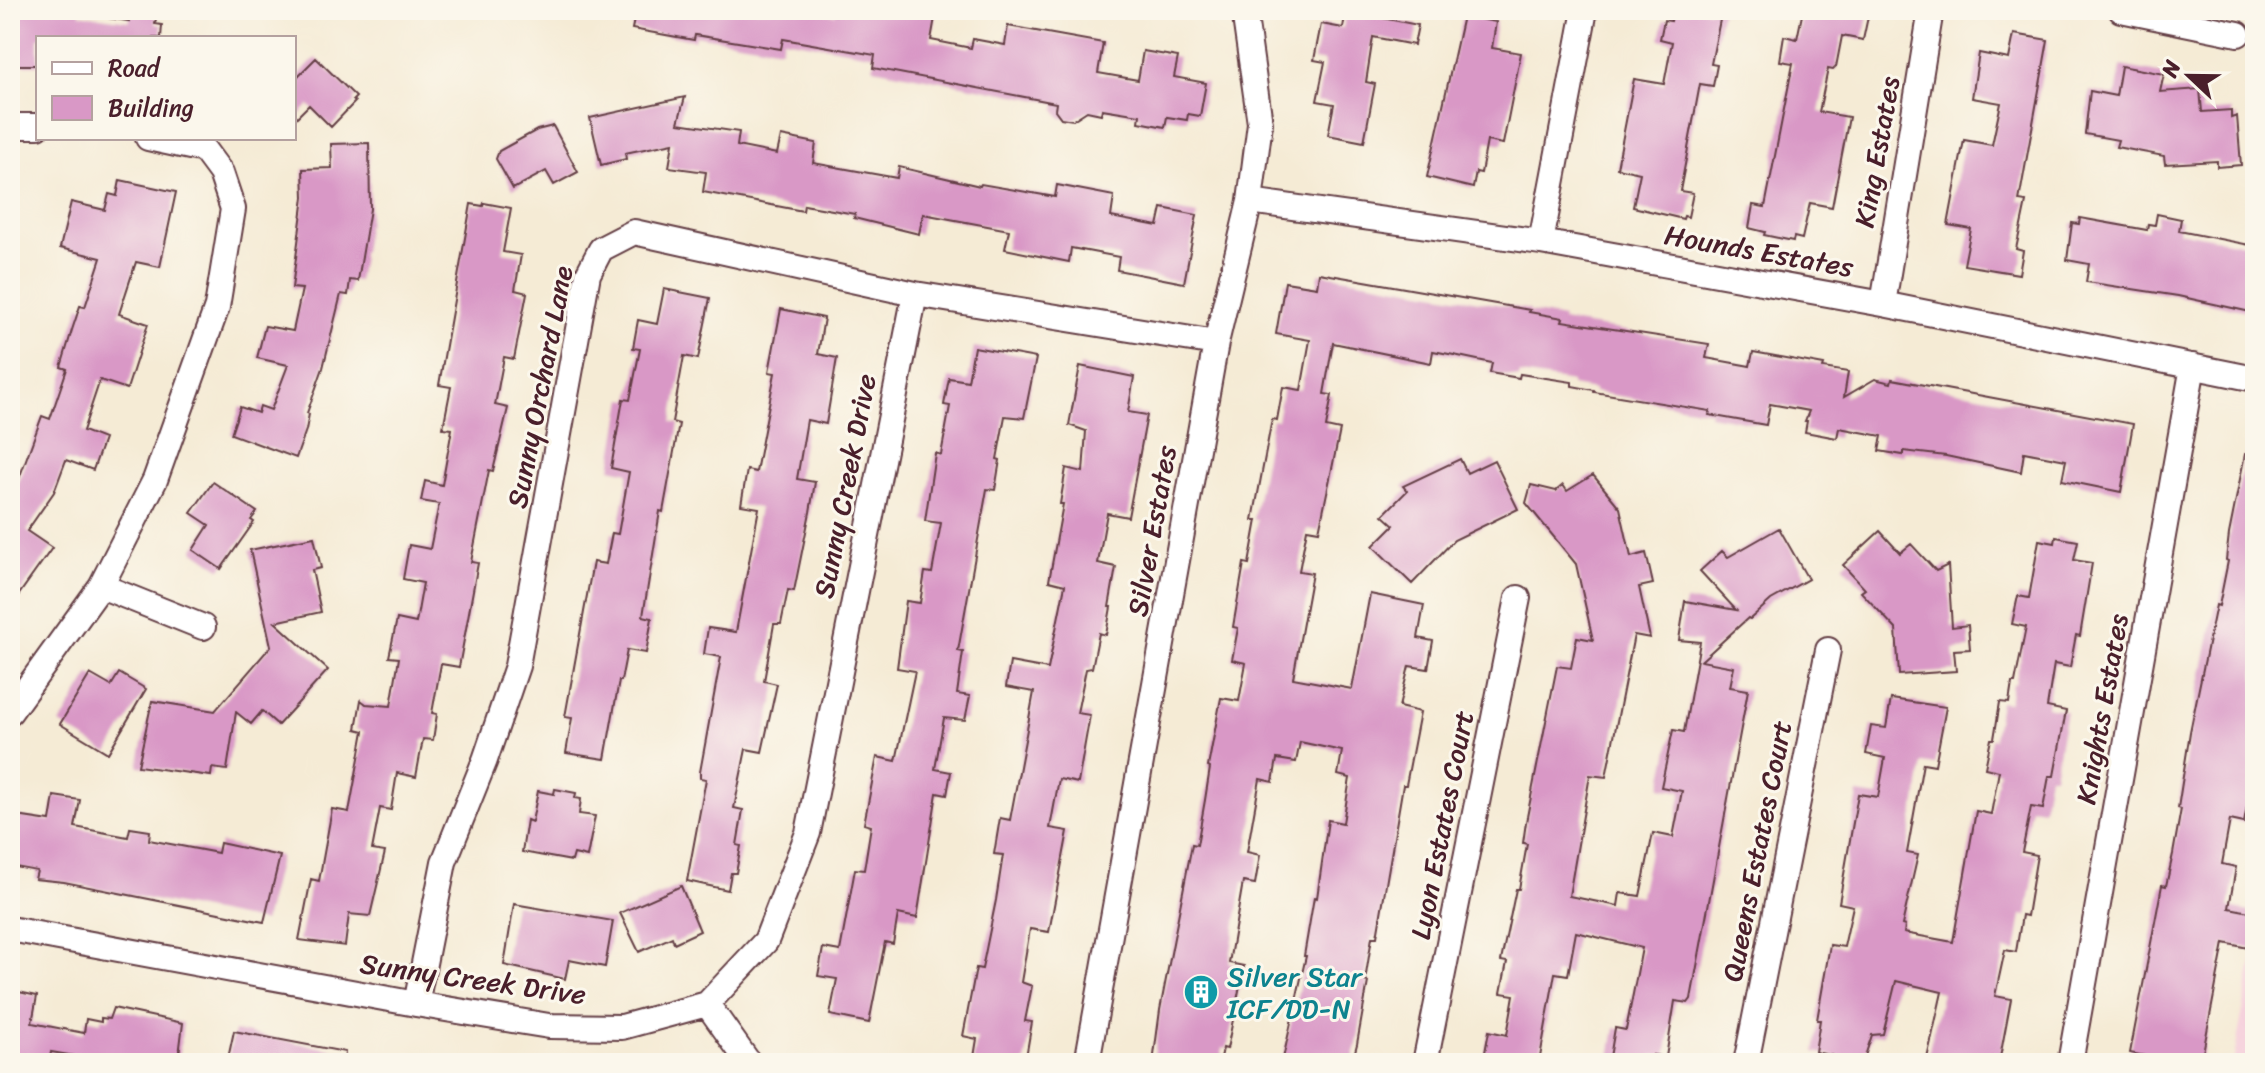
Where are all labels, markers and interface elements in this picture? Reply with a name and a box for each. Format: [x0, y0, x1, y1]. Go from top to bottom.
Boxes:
legend [36, 36, 296, 140]
north arrow [2149, 36, 2229, 116]
text: Road [108, 47, 162, 89]
text: N [2150, 54, 2192, 84]
street label: King Estates [1840, 72, 1914, 231]
text: Building [108, 87, 194, 129]
street label: Hounds Estates [1661, 210, 1857, 292]
street label: Sunny Orchard Lane [492, 262, 588, 512]
street label: Sunny Creek Drive [799, 370, 891, 602]
street label: Silver Estates [1113, 442, 1191, 620]
street label: Knights Estates [2061, 609, 2143, 808]
street label: Lyon Estates Court [1396, 706, 1488, 944]
street label: Queens Estates Court [1708, 716, 1806, 986]
street label: Sunny Creek Drive [357, 939, 589, 1019]
place label: Silver Star ICF/DD-N [1226, 952, 1363, 1033]
building icon: Silver Star ICF/DD-N [1182, 973, 1220, 1011]

